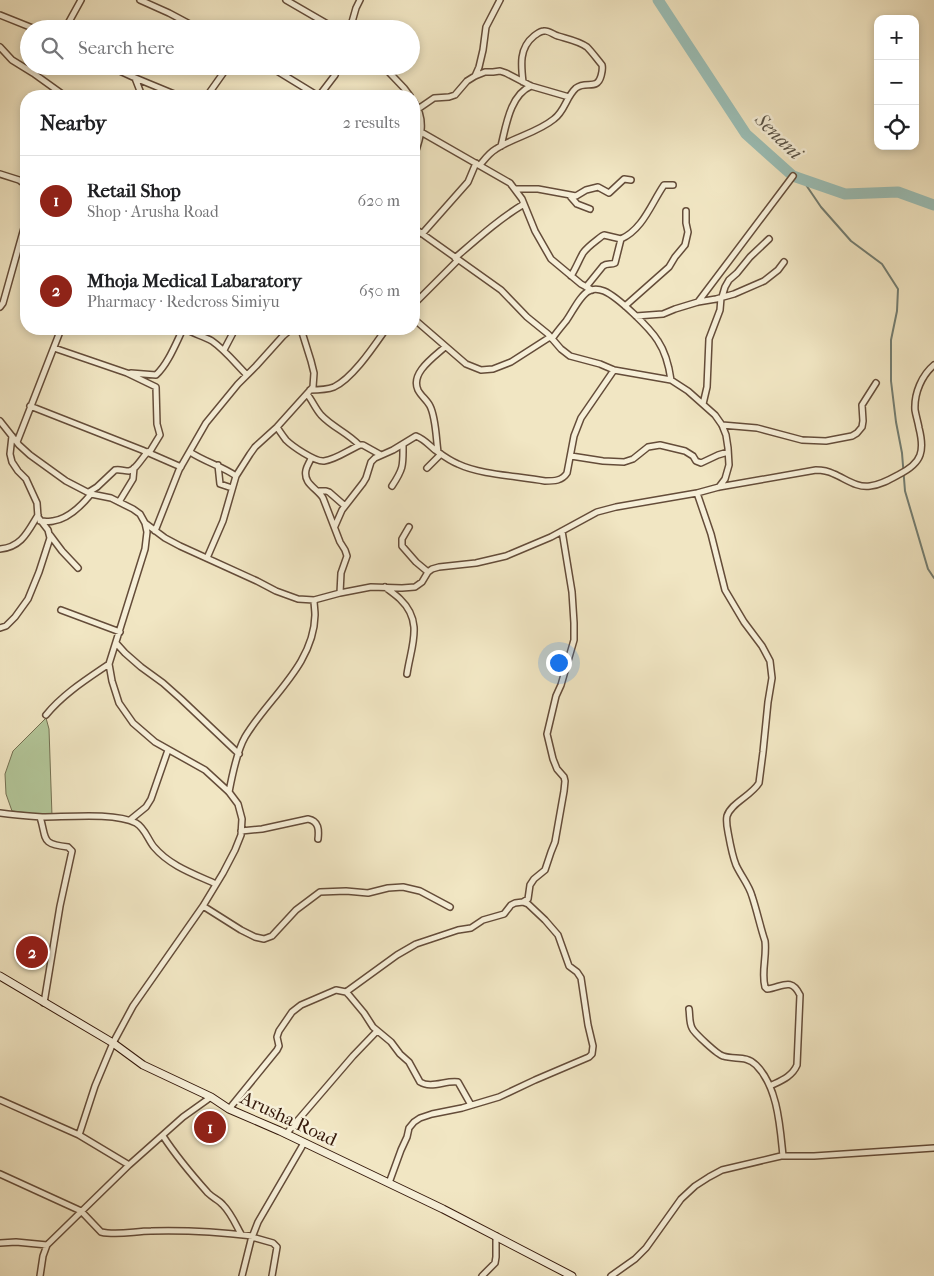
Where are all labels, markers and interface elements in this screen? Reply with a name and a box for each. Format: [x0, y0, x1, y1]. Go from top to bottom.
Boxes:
map controls [874, 15, 919, 150]
button: + [874, 15, 919, 60]
search box [20, 20, 420, 75]
icon: search [38, 34, 66, 62]
text: Search here [78, 37, 174, 59]
button: − [874, 60, 919, 105]
button: locate [874, 105, 919, 150]
water label: Senani [750, 108, 808, 165]
text: Nearby [40, 111, 106, 135]
text: 2 results [343, 113, 400, 132]
text: Retail Shop [87, 180, 181, 202]
text: 1 [53, 191, 59, 210]
text: 620 m [358, 191, 400, 210]
text: Shop · Arusha Road [87, 202, 219, 221]
text: Mhoja Medical Labaratory [87, 270, 302, 292]
text: 2 [52, 281, 60, 300]
text: 650 m [359, 281, 400, 300]
text: Pharmacy · Redcross Simiyu [87, 292, 280, 311]
your location [546, 650, 572, 676]
pin: 2 [16, 933, 48, 971]
street label: Arusha Road [236, 1087, 341, 1151]
pin: 1 [194, 1108, 226, 1146]

